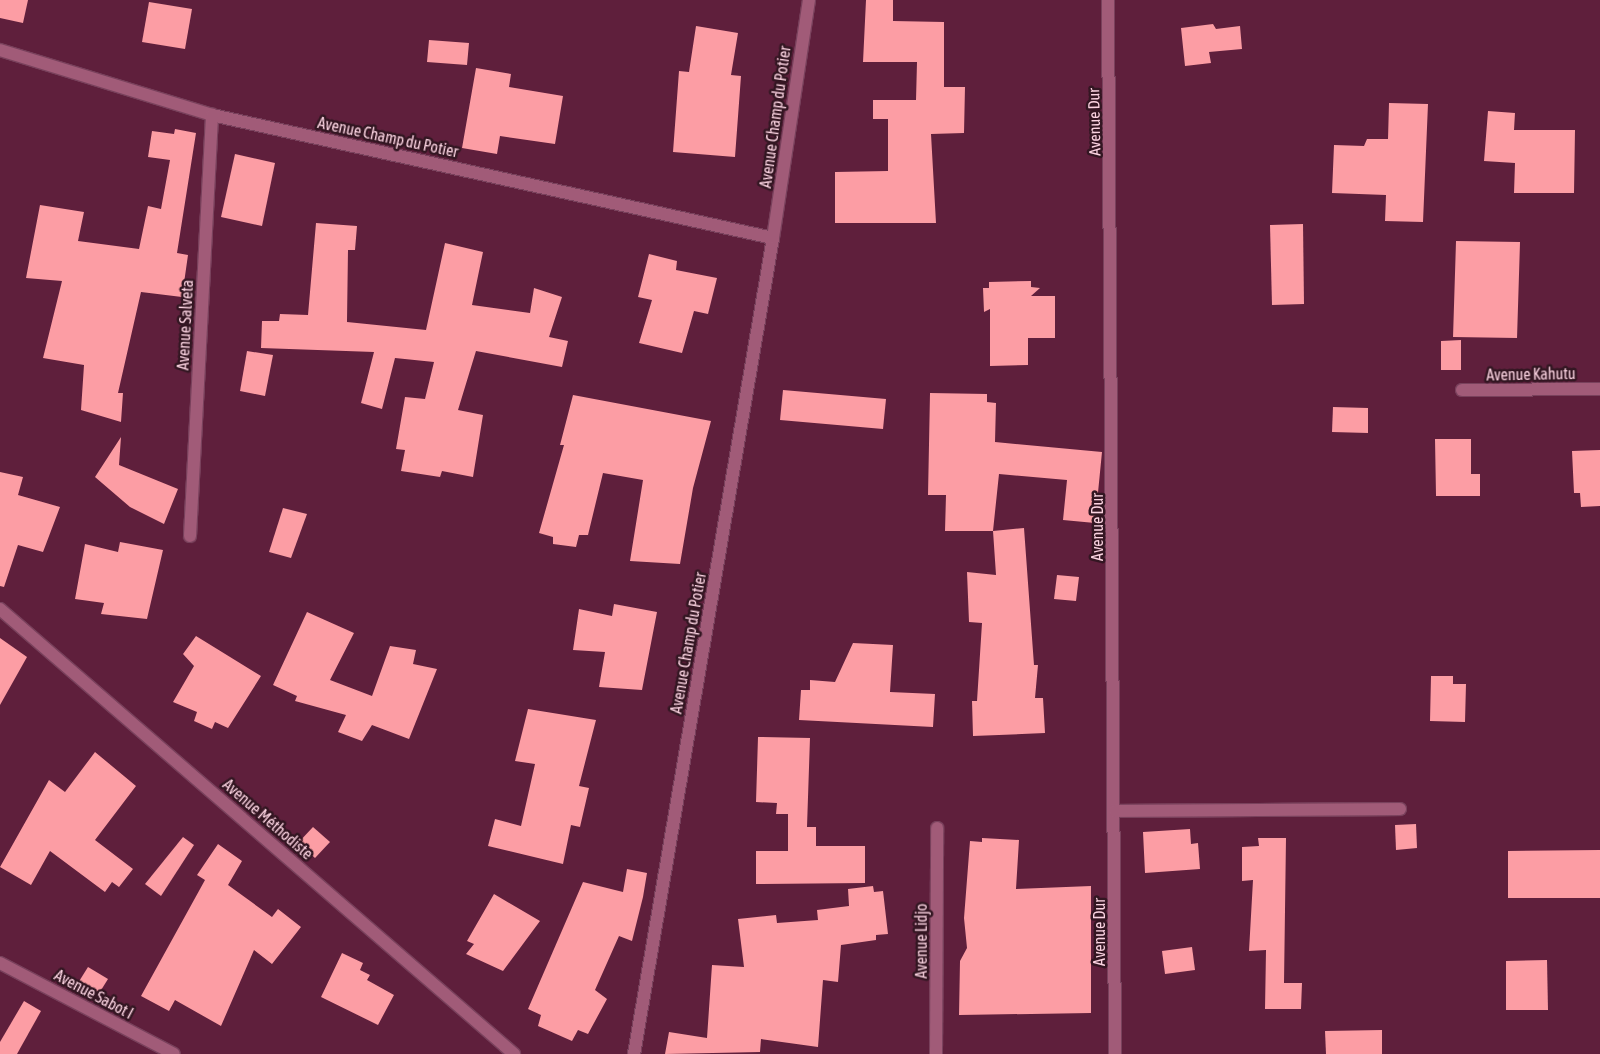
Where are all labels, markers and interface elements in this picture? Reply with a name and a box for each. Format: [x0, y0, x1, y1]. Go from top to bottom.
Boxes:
street label: Avenue Champ du Potier [756, 45, 794, 189]
street label: Avenue Dur [1084, 88, 1104, 156]
street label: Avenue Champ du Potier [316, 113, 460, 161]
street label: Avenue Salveta [173, 279, 197, 371]
street label: Avenue Kahutu [1486, 364, 1576, 384]
street label: Avenue Dur [1087, 493, 1107, 561]
street label: Avenue Champ du Potier [666, 571, 710, 715]
street label: Avenue Méthodiste [219, 775, 317, 863]
street label: Avenue Dur [1089, 898, 1109, 966]
street label: Avenue Lidjo [911, 903, 931, 979]
street label: Avenue Sabot I [51, 965, 137, 1023]

